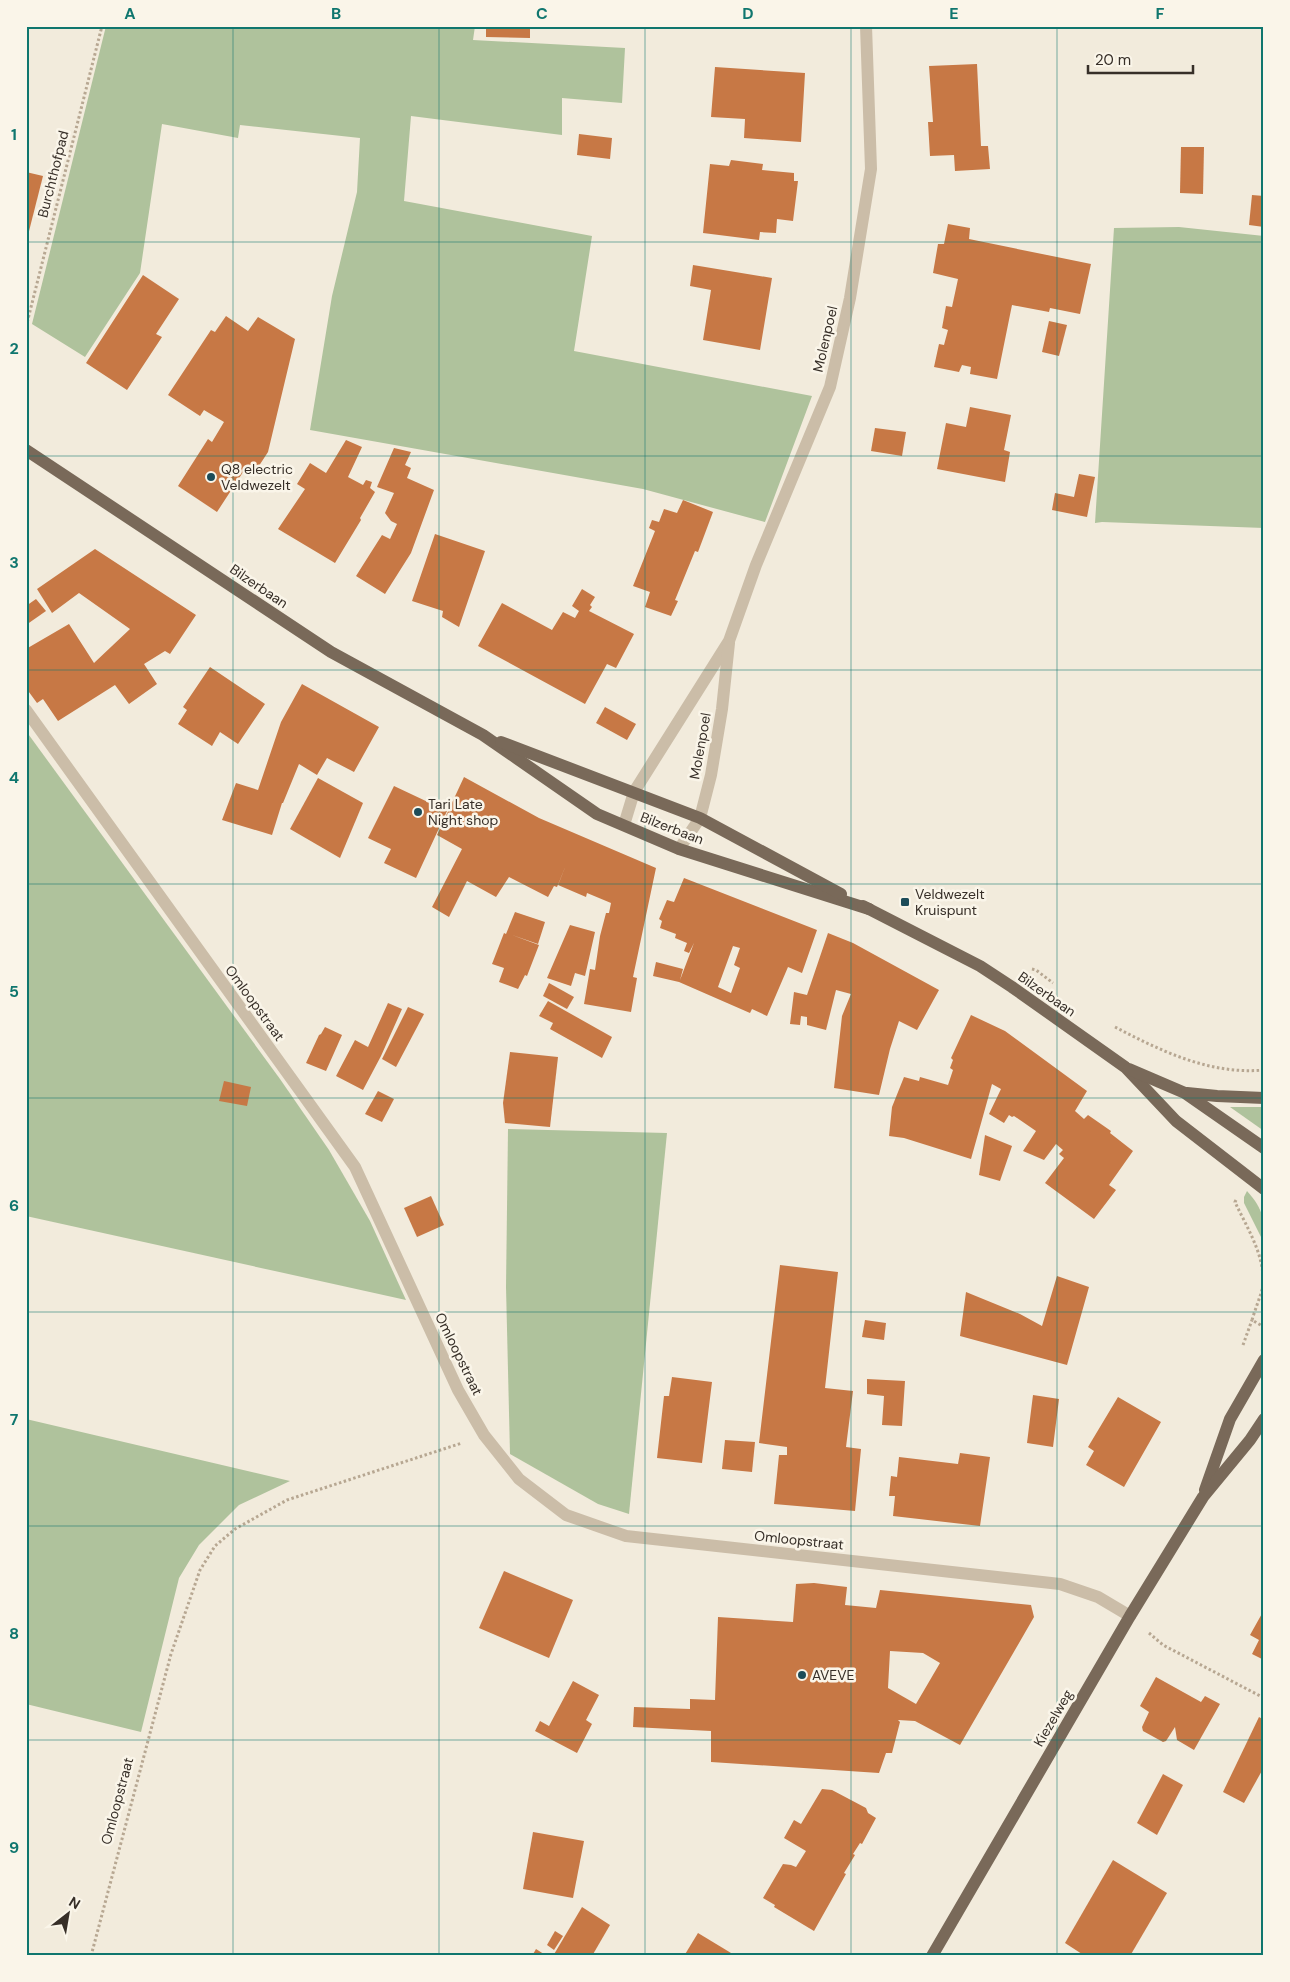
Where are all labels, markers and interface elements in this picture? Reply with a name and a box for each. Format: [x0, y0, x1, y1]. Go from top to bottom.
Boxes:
text: A [124, 3, 136, 24]
text: B [331, 3, 341, 24]
text: C [536, 3, 548, 24]
text: D [742, 3, 754, 24]
text: E [949, 3, 959, 24]
text: F [1156, 3, 1165, 24]
scale bar [1088, 42, 1192, 74]
text: 20 m [1095, 50, 1131, 70]
text: 1 [11, 124, 17, 145]
street label: Burchthofpad [33, 129, 73, 219]
street label: Molenpoel [809, 304, 841, 374]
text: 2 [9, 338, 19, 359]
place label: Q8 electric Veldwezelt [221, 460, 293, 494]
marker: Q8 electric Veldwezelt [205, 471, 217, 483]
text: 3 [9, 552, 19, 573]
street label: Bilzerbaan [226, 560, 292, 612]
street label: Molenpoel [685, 711, 715, 781]
text: 4 [9, 767, 19, 788]
place label: Tari Late Night shop [428, 795, 498, 829]
marker: Tari Late Night shop [412, 806, 424, 818]
street label: Bilzerbaan [638, 808, 706, 848]
place label: Veldwezelt Kruispunt [915, 885, 985, 919]
marker: Veldwezelt Kruispunt [899, 896, 911, 908]
street label: Omloopstraat [221, 961, 289, 1045]
street label: Bilzerbaan [1015, 968, 1079, 1020]
text: 5 [9, 981, 19, 1002]
text: 6 [9, 1195, 19, 1216]
street label: Omloopstraat [431, 1310, 487, 1398]
text: 7 [10, 1409, 19, 1430]
street label: Omloopstraat [753, 1526, 845, 1554]
text: 8 [9, 1623, 19, 1644]
place label: AVEVE [812, 1666, 855, 1684]
marker: AVEVE [796, 1669, 808, 1681]
street label: Kiezelweg [1029, 1686, 1077, 1750]
street label: Omloopstraat [97, 1755, 137, 1847]
text: 9 [9, 1837, 19, 1858]
north arrow [42, 1890, 92, 1940]
text: N [66, 1893, 84, 1913]

